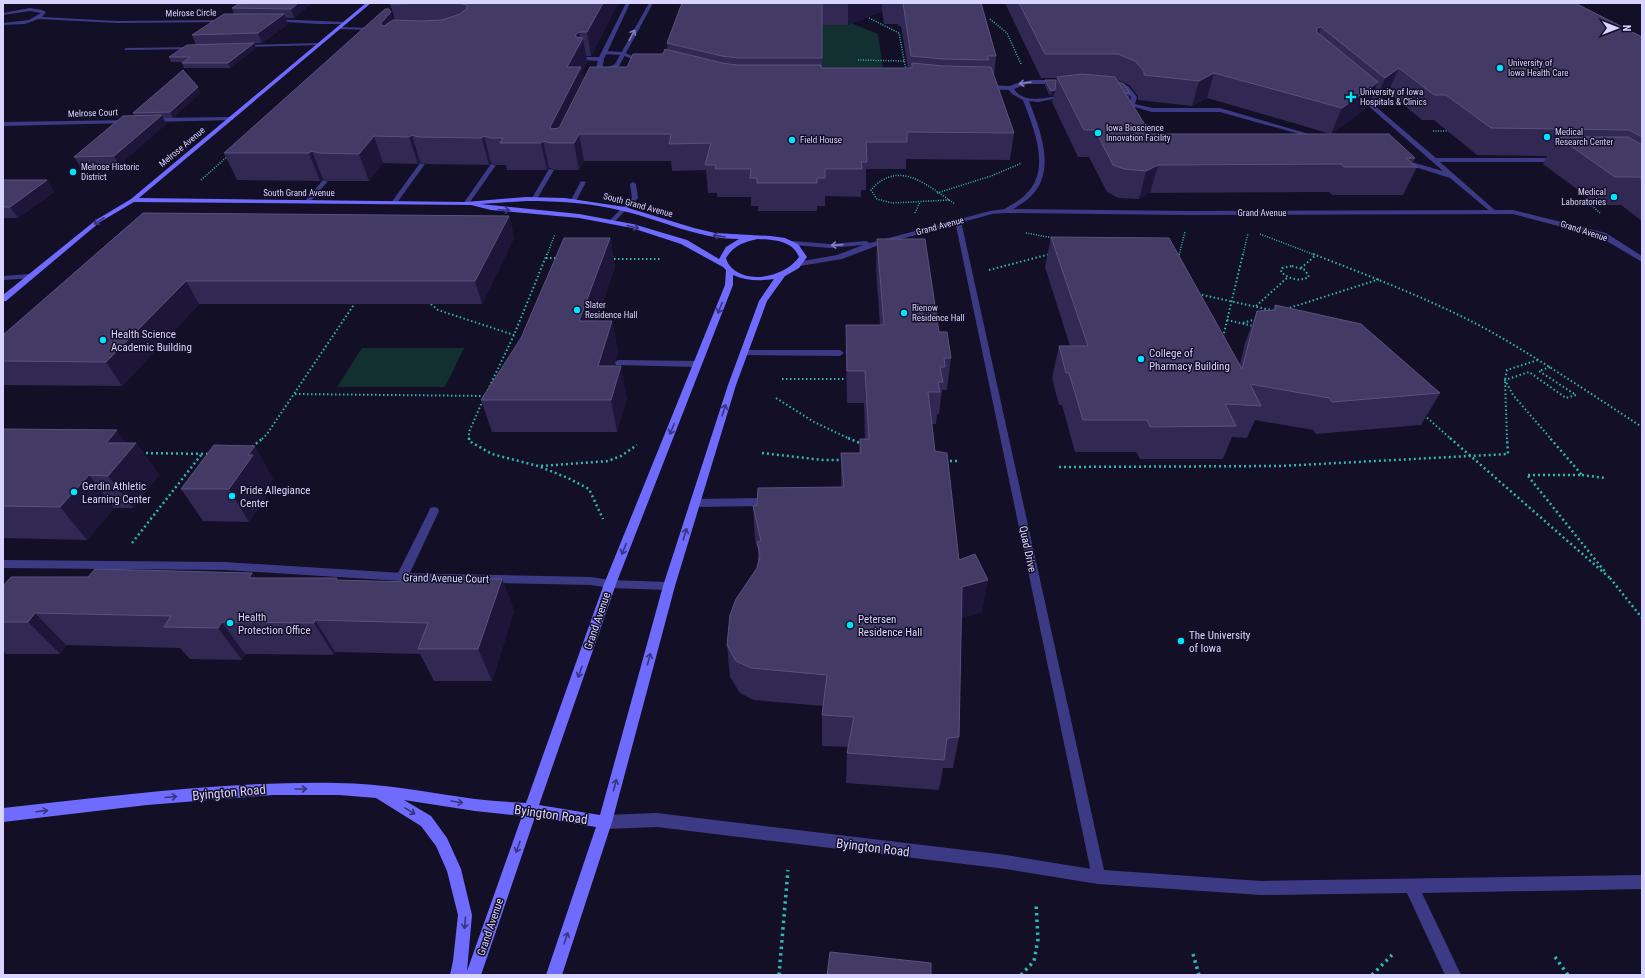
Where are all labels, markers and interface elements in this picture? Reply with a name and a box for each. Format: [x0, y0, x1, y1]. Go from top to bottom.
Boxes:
street label: Melrose Circle [165, 8, 217, 18]
north arrow [1597, 8, 1637, 48]
text: N [1620, 25, 1633, 32]
one-way arrow [629, 30, 636, 42]
place label: University of Iowa Health Care [1508, 58, 1569, 78]
marker: University of Iowa Health Care [1495, 63, 1505, 73]
one-way arrow [1019, 79, 1032, 86]
place label: University of Iowa Hospitals & Clinics [1360, 87, 1427, 107]
marker: University of Iowa Hospitals & Clinics [1345, 91, 1357, 103]
street label: Melrose Court [68, 107, 119, 119]
place label: Iowa Bioscience Innovation Facility [1106, 123, 1171, 143]
street label: Melrose Avenue [157, 125, 207, 169]
place label: Medical Research Center [1555, 127, 1613, 147]
marker: Iowa Bioscience Innovation Facility [1093, 128, 1103, 138]
marker: Medical Research Center [1542, 132, 1552, 142]
marker: Field House [787, 135, 797, 145]
place label: Field House [800, 135, 842, 145]
place label: Melrose Historic District [81, 162, 139, 182]
marker: Melrose Historic District [68, 167, 78, 177]
place label: Medical Laboratories [1561, 187, 1606, 207]
street label: South Grand Avenue [263, 188, 335, 198]
street label: South Grand Avenue [602, 191, 674, 219]
marker: Medical Laboratories [1609, 192, 1619, 202]
one-way arrow [497, 206, 510, 214]
street label: Grand Avenue [1238, 208, 1287, 218]
street label: Grand Avenue [915, 215, 965, 237]
one-way arrow [94, 217, 105, 225]
street label: Grand Avenue [1559, 219, 1609, 243]
one-way arrow [626, 224, 639, 232]
one-way arrow [713, 232, 726, 239]
one-way arrow [831, 242, 844, 249]
place label: Slater Residence Hall [585, 300, 638, 320]
one-way arrow [716, 301, 724, 313]
place label: Rienow Residence Hall [912, 303, 965, 323]
marker: Slater Residence Hall [572, 305, 582, 315]
marker: Rienow Residence Hall [899, 308, 909, 318]
place label: Health Science Academic Building [111, 328, 192, 354]
marker: Health Science Academic Building [98, 335, 108, 345]
place label: College of Pharmacy Building [1149, 347, 1230, 373]
marker: College of Pharmacy Building [1136, 354, 1146, 364]
one-way arrow [721, 404, 728, 417]
one-way arrow [668, 422, 675, 434]
place label: Gerdin Athletic Learning Center [82, 480, 151, 506]
place label: Pride Allegiance Center [240, 484, 310, 510]
marker: Gerdin Athletic Learning Center [69, 487, 79, 497]
marker: Pride Allegiance Center [227, 491, 237, 501]
street label: Quad Drive [1016, 525, 1039, 574]
one-way arrow [682, 528, 689, 541]
one-way arrow [619, 543, 627, 555]
street label: Grand Avenue Court [403, 571, 489, 586]
street label: Grand Avenue [582, 591, 613, 652]
place label: Health Protection Office [238, 611, 311, 637]
place label: Petersen Residence Hall [858, 613, 922, 639]
marker: Health Protection Office [225, 618, 235, 628]
marker: Petersen Residence Hall [845, 620, 855, 630]
place label: The University of Iowa [1189, 629, 1251, 655]
marker: The University of Iowa [1176, 636, 1186, 646]
one-way arrow [646, 653, 653, 666]
one-way arrow [575, 665, 583, 677]
one-way arrow [612, 778, 620, 791]
street label: Byington Road [192, 782, 266, 803]
one-way arrow [294, 785, 307, 793]
one-way arrow [164, 793, 177, 800]
one-way arrow [450, 798, 463, 806]
street label: Byington Road [513, 802, 589, 827]
one-way arrow [35, 807, 48, 814]
one-way arrow [404, 807, 415, 815]
street label: Byington Road [835, 836, 910, 859]
one-way arrow [513, 841, 521, 853]
street label: Grand Avenue [475, 897, 506, 958]
one-way arrow [461, 916, 468, 929]
one-way arrow [563, 932, 570, 945]

